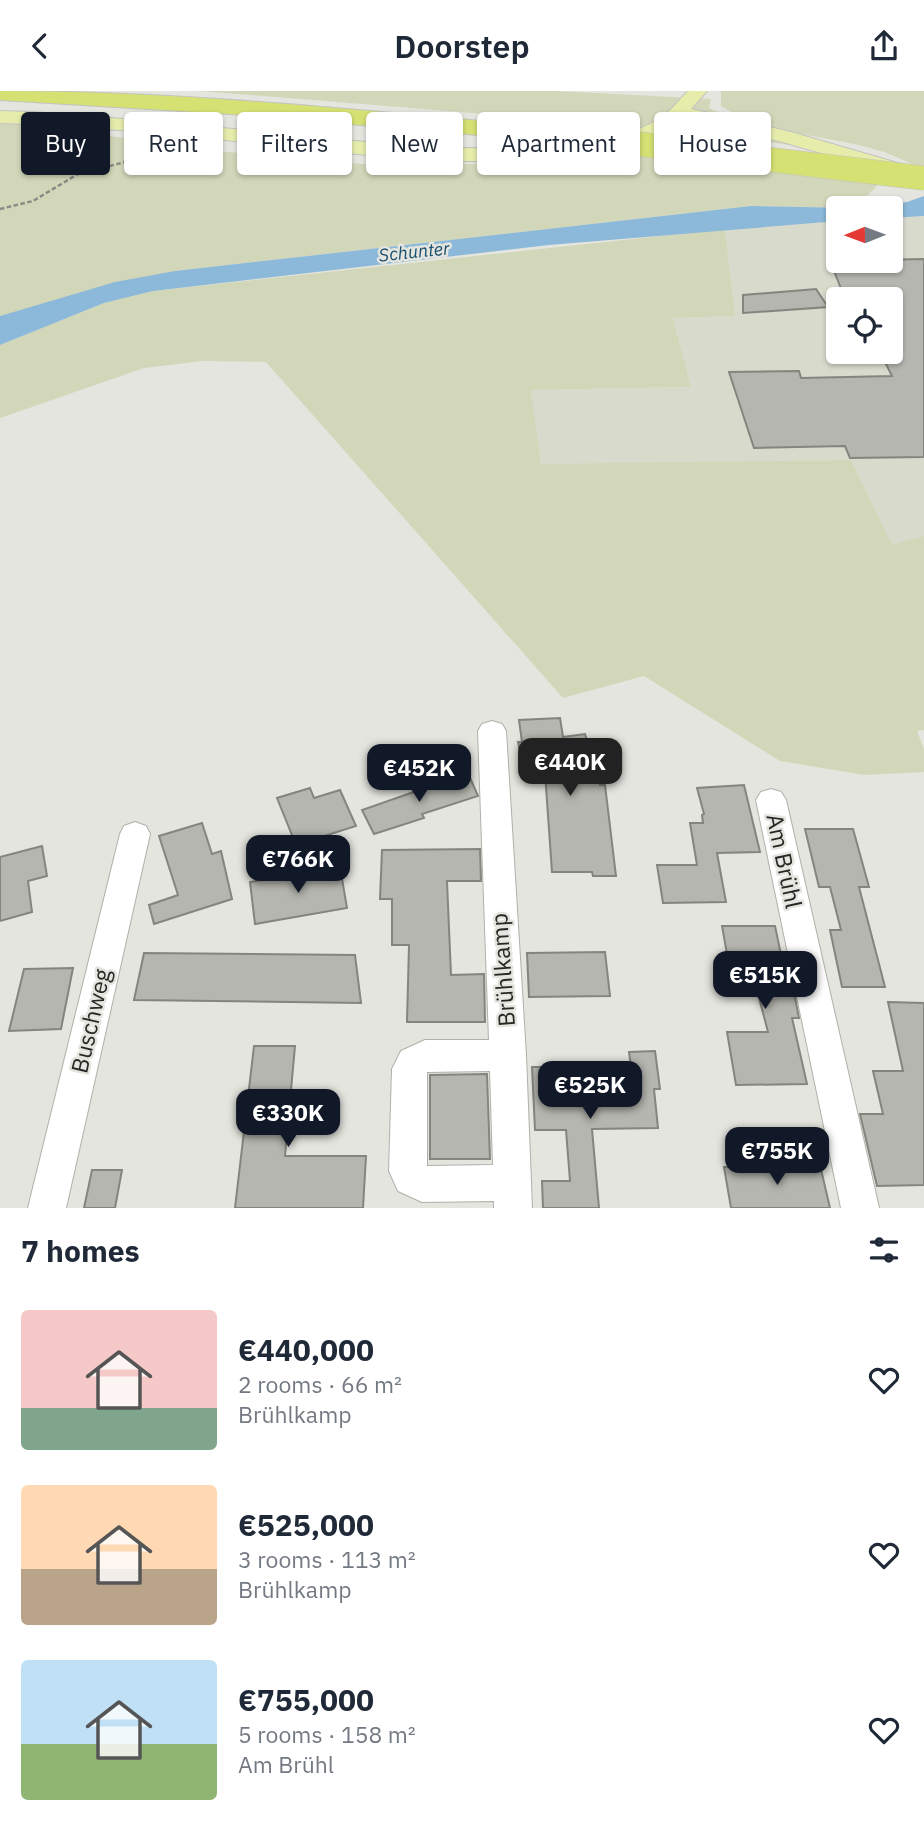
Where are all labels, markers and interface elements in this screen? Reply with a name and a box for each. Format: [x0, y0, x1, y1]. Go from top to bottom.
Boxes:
text: Doorstep [394, 25, 530, 67]
icon: back [21, 27, 59, 65]
icon: share [865, 27, 903, 65]
chip: Buy [21, 112, 110, 175]
chip: Rent [124, 112, 223, 175]
chip: Filters [237, 112, 352, 175]
chip: New [366, 112, 463, 175]
chip: Apartment [477, 112, 640, 175]
chip: House [654, 112, 771, 175]
north arrow [826, 196, 903, 273]
map controls [826, 196, 903, 364]
water label: Schunter [377, 236, 451, 267]
button: locate [826, 287, 903, 364]
pin: €440K [521, 739, 619, 798]
pin: €452K [370, 745, 468, 804]
text: €440K [534, 746, 606, 776]
text: €452K [383, 752, 455, 782]
street label: Am Brühl [760, 811, 810, 911]
pin: €766K [249, 835, 347, 895]
text: €766K [262, 843, 334, 873]
street label: Brühlkamp [483, 912, 521, 1028]
pin: €515K [716, 951, 814, 1011]
text: €515K [729, 959, 801, 989]
street label: Buschweg [63, 966, 117, 1076]
pin: €525K [541, 1061, 639, 1121]
text: €525K [554, 1069, 626, 1099]
pin: €330K [239, 1089, 337, 1149]
text: €330K [252, 1097, 324, 1127]
pin: €755K [728, 1127, 826, 1187]
text: €755K [741, 1135, 813, 1165]
text: 7 homes [21, 1231, 140, 1270]
icon: filters [865, 1231, 903, 1269]
text: €440,000 [238, 1330, 374, 1369]
icon: home [77, 1338, 161, 1422]
icon: heart [865, 1361, 903, 1399]
text: 2 rooms · 66 m² [238, 1369, 402, 1399]
text: Brühlkamp [238, 1399, 352, 1429]
text: €525,000 [238, 1505, 374, 1544]
icon: home [77, 1513, 161, 1597]
icon: heart [865, 1536, 903, 1574]
text: 3 rooms · 113 m² [238, 1544, 416, 1574]
text: Brühlkamp [238, 1574, 352, 1604]
text: €755,000 [238, 1680, 374, 1719]
icon: home [77, 1688, 161, 1772]
icon: heart [865, 1711, 903, 1749]
text: 5 rooms · 158 m² [238, 1719, 416, 1749]
text: Am Brühl [238, 1749, 334, 1779]

